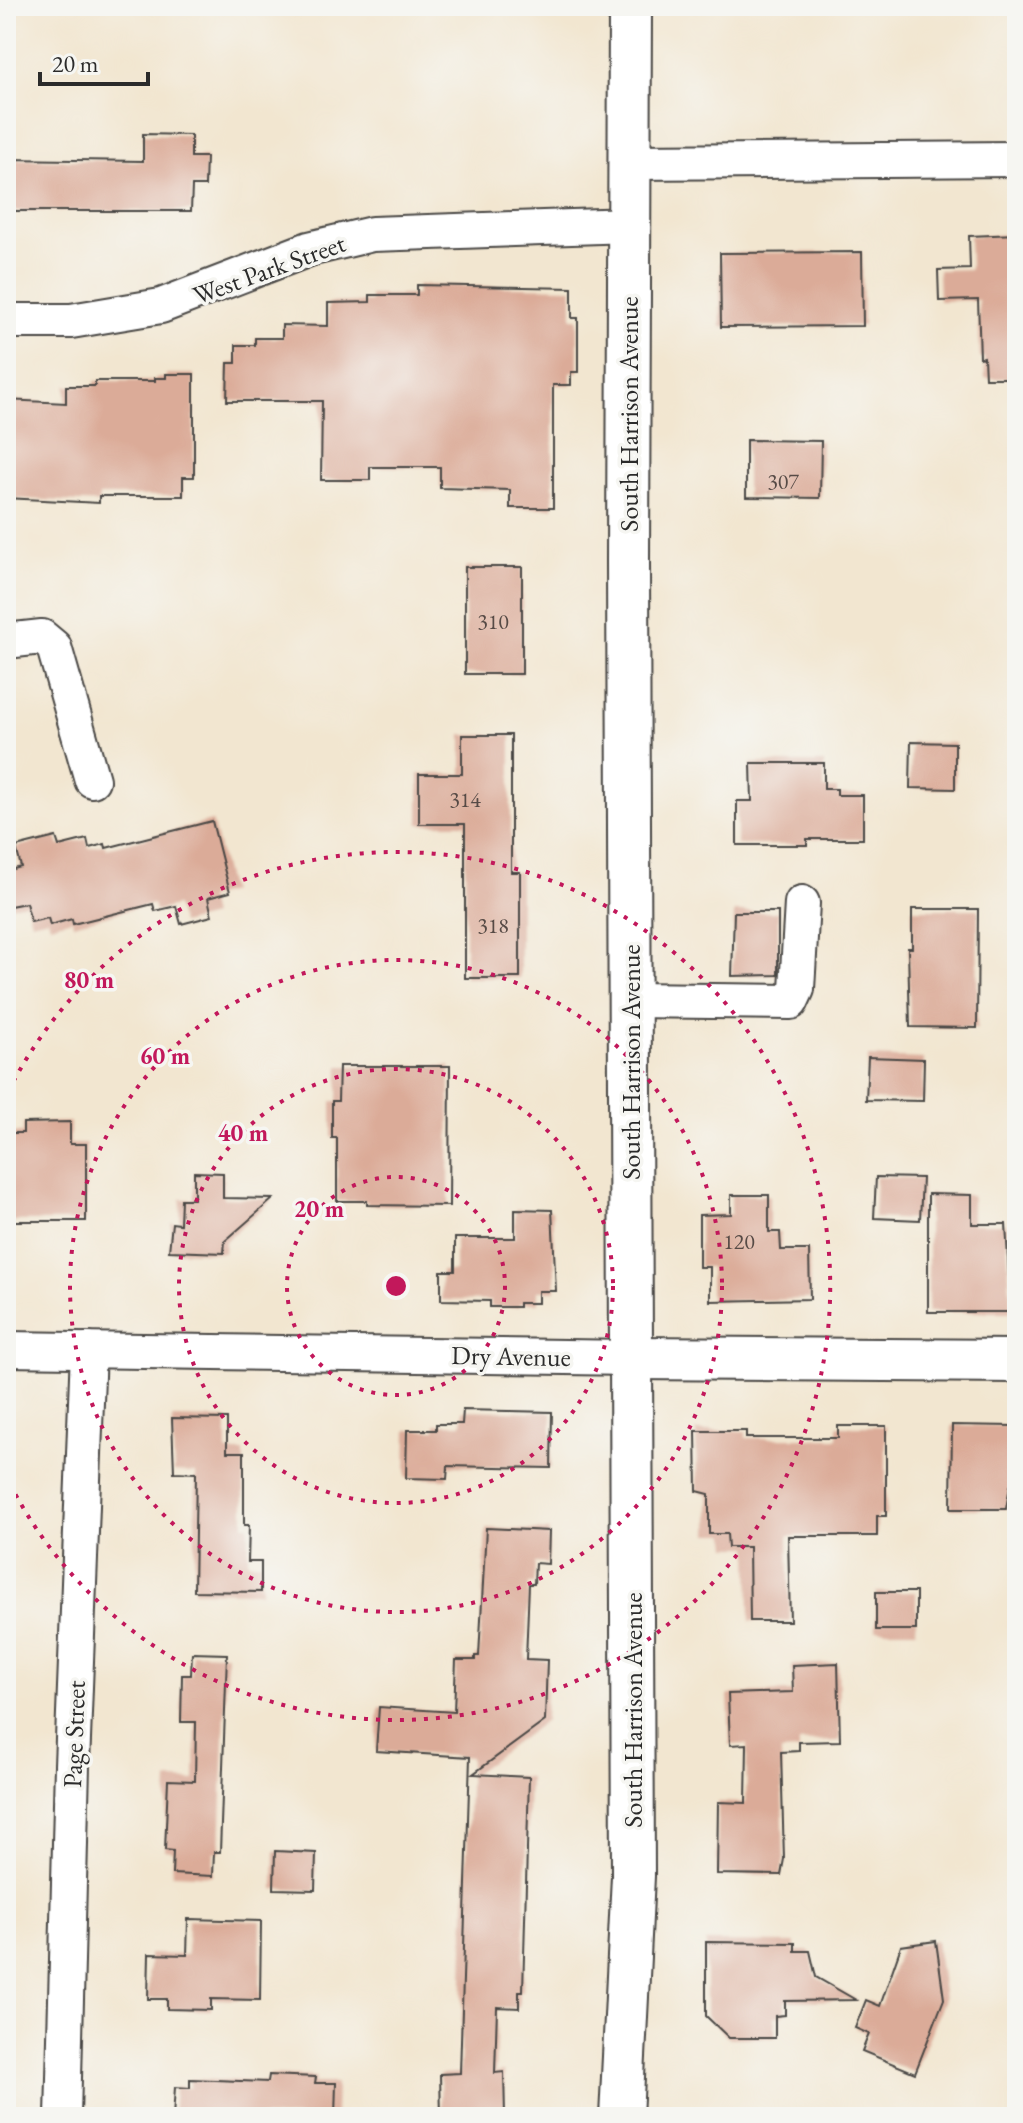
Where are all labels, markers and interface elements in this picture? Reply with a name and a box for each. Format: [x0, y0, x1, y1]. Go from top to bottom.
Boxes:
scale bar [40, 36, 148, 86]
text: 20 m [52, 48, 99, 79]
street label: West Park Street [188, 226, 350, 312]
street label: South Harrison Avenue [612, 296, 646, 532]
house number: 307 [767, 467, 799, 496]
house number: 310 [477, 607, 509, 636]
house number: 314 [449, 785, 481, 814]
house number: 318 [477, 911, 509, 940]
street label: South Harrison Avenue [614, 944, 648, 1180]
text: 80 m [64, 964, 114, 995]
text: 60 m [140, 1040, 190, 1071]
text: 40 m [218, 1117, 268, 1148]
text: 20 m [294, 1193, 344, 1224]
house number: 120 [723, 1227, 755, 1256]
centre of rings [382, 1272, 410, 1300]
street label: Dry Avenue [451, 1338, 571, 1374]
street label: South Harrison Avenue [616, 1592, 650, 1828]
street label: Page Street [55, 1680, 93, 1788]

